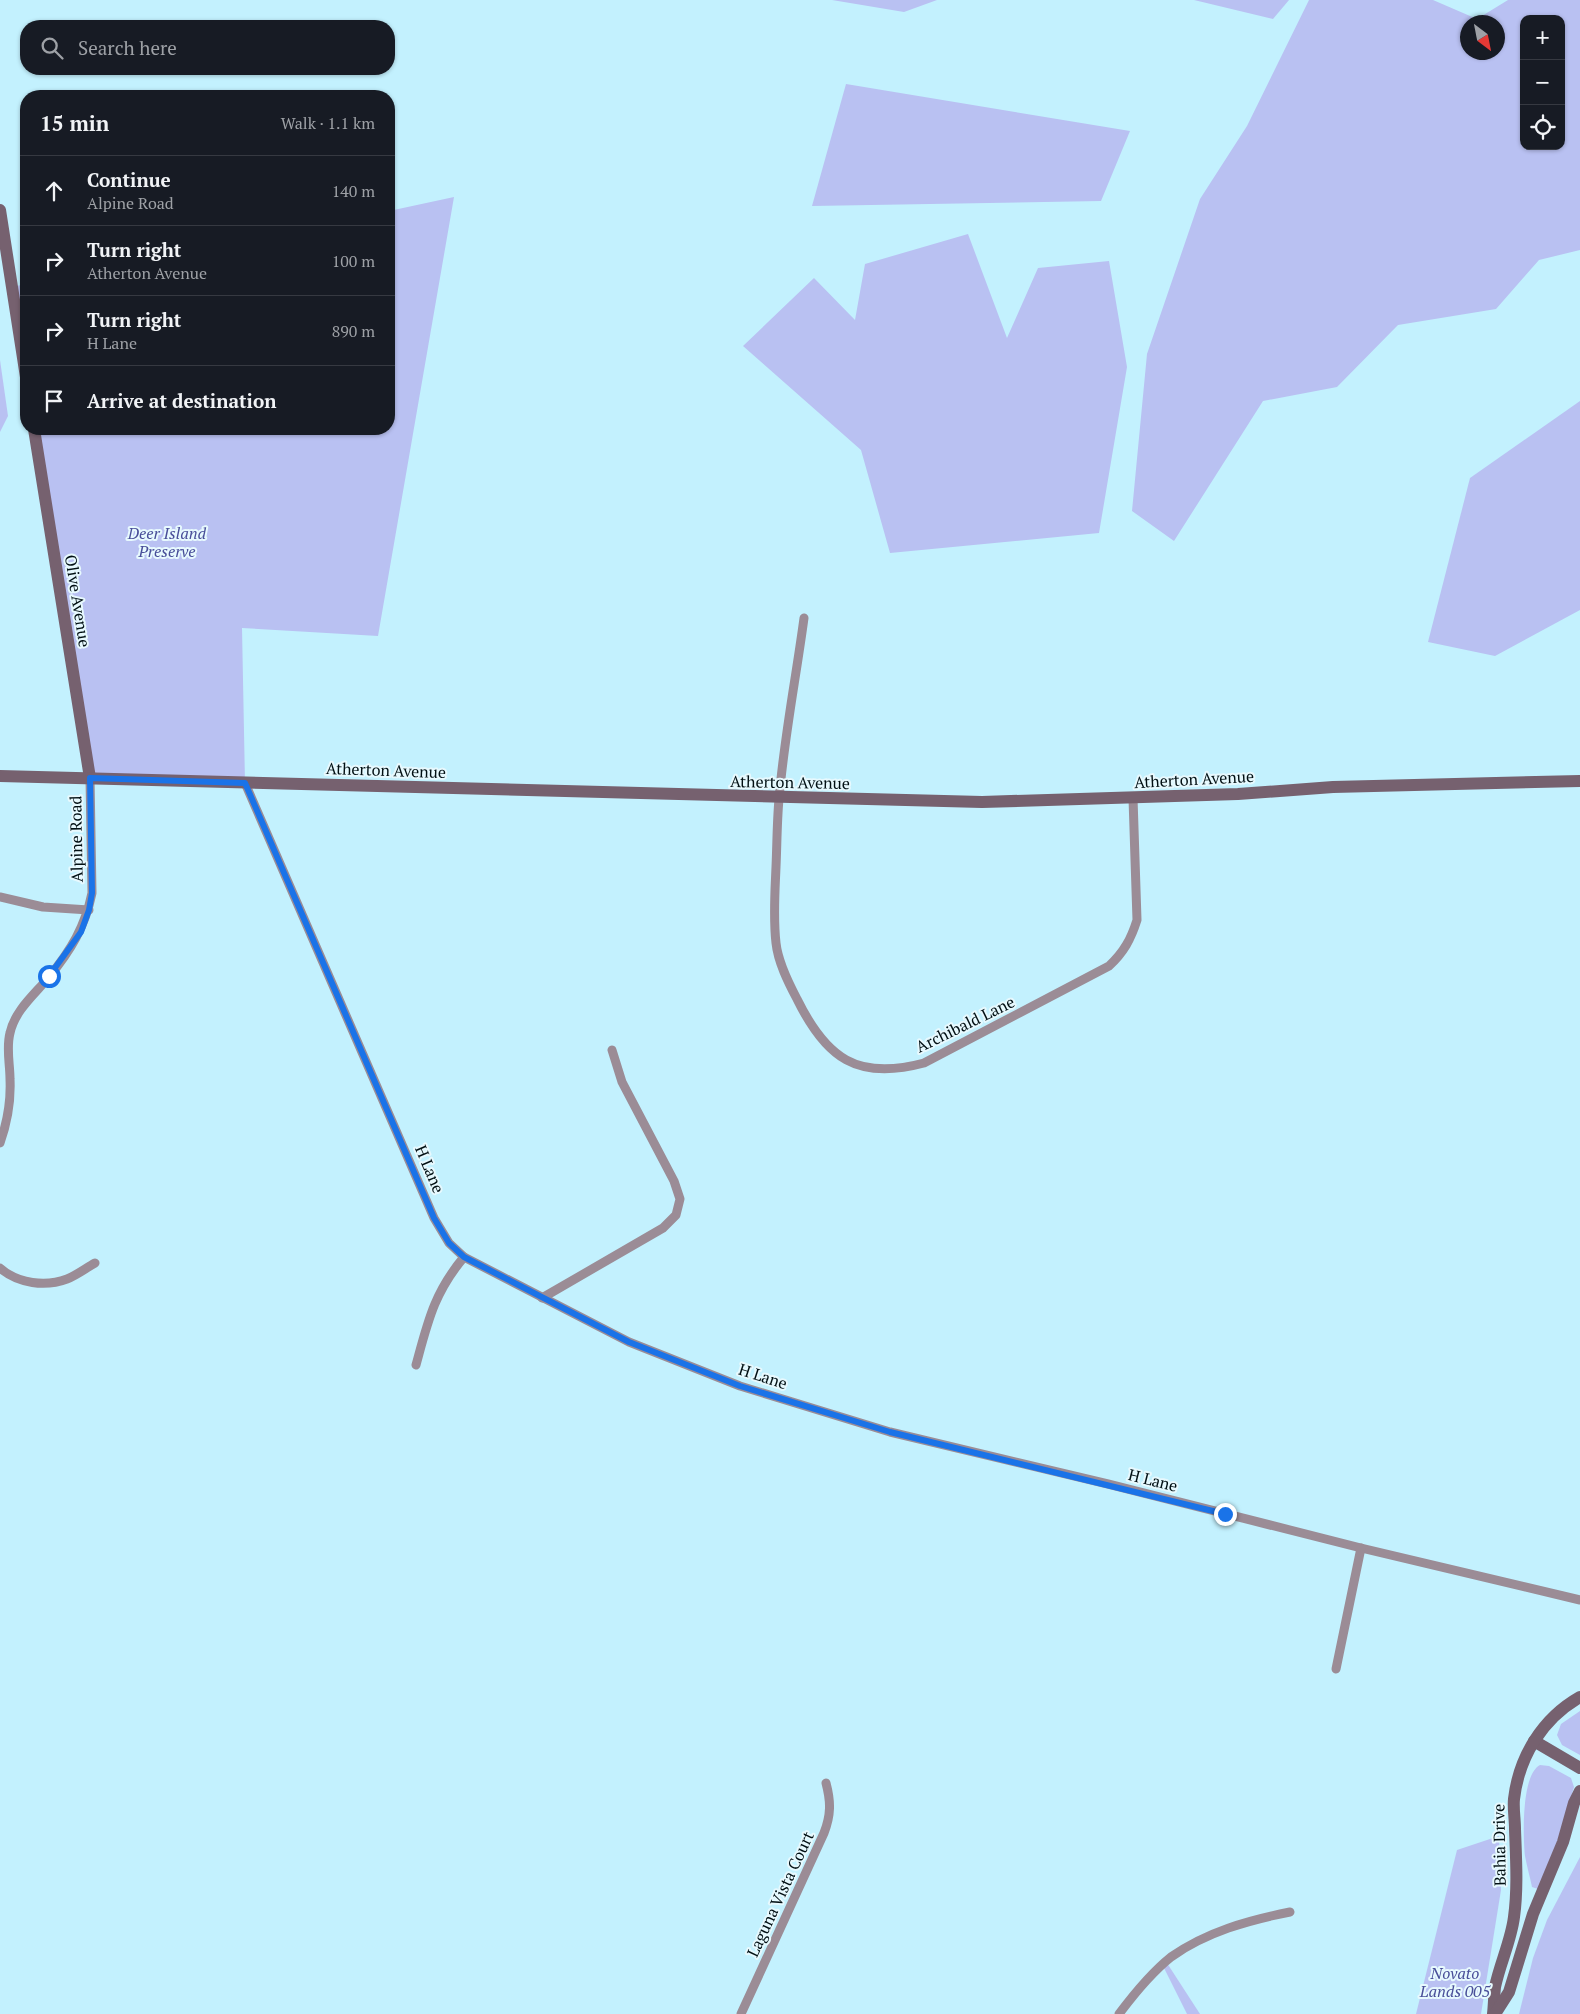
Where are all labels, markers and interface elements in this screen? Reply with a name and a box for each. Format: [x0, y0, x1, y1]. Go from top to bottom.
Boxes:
north arrow [1460, 15, 1505, 60]
map controls [1520, 15, 1565, 150]
button: + [1520, 15, 1565, 60]
search box [20, 20, 395, 75]
icon: search [38, 34, 66, 62]
text: Search here [78, 35, 177, 60]
button: − [1520, 60, 1565, 105]
button: locate [1520, 105, 1565, 150]
text: 15 min [40, 109, 109, 137]
text: Walk · 1.1 km [281, 112, 375, 134]
text: Continue [87, 167, 171, 192]
icon: ahead [40, 177, 68, 205]
text: 140 m [332, 180, 375, 202]
text: Alpine Road [87, 192, 174, 214]
text: Turn right [87, 237, 181, 262]
icon: right [40, 247, 68, 275]
text: 100 m [332, 250, 375, 272]
text: Atherton Avenue [87, 262, 207, 284]
text: Turn right [87, 307, 181, 332]
icon: right [40, 317, 68, 345]
text: 890 m [332, 320, 375, 342]
text: H Lane [87, 332, 137, 354]
icon: arrive [40, 387, 68, 415]
text: Arrive at destination [87, 388, 276, 413]
park label: Deer Island Preserve [127, 522, 207, 562]
street label: Olive Avenue [60, 553, 96, 649]
street label: Atherton Avenue [326, 757, 446, 783]
street label: Atherton Avenue [1134, 765, 1254, 793]
street label: Atherton Avenue [730, 770, 850, 794]
street label: Alpine Road [64, 795, 88, 883]
route start [38, 965, 61, 988]
street label: Archibald Lane [912, 991, 1018, 1057]
street label: H Lane [410, 1142, 450, 1196]
street label: H Lane [736, 1358, 790, 1394]
street label: H Lane [1126, 1463, 1180, 1497]
route end [1214, 1503, 1237, 1526]
street label: Bahia Drive [1487, 1804, 1511, 1886]
street label: Laguna Vista Court [741, 1828, 819, 1960]
park label: Novato Lands 005 [1419, 1962, 1492, 2002]

